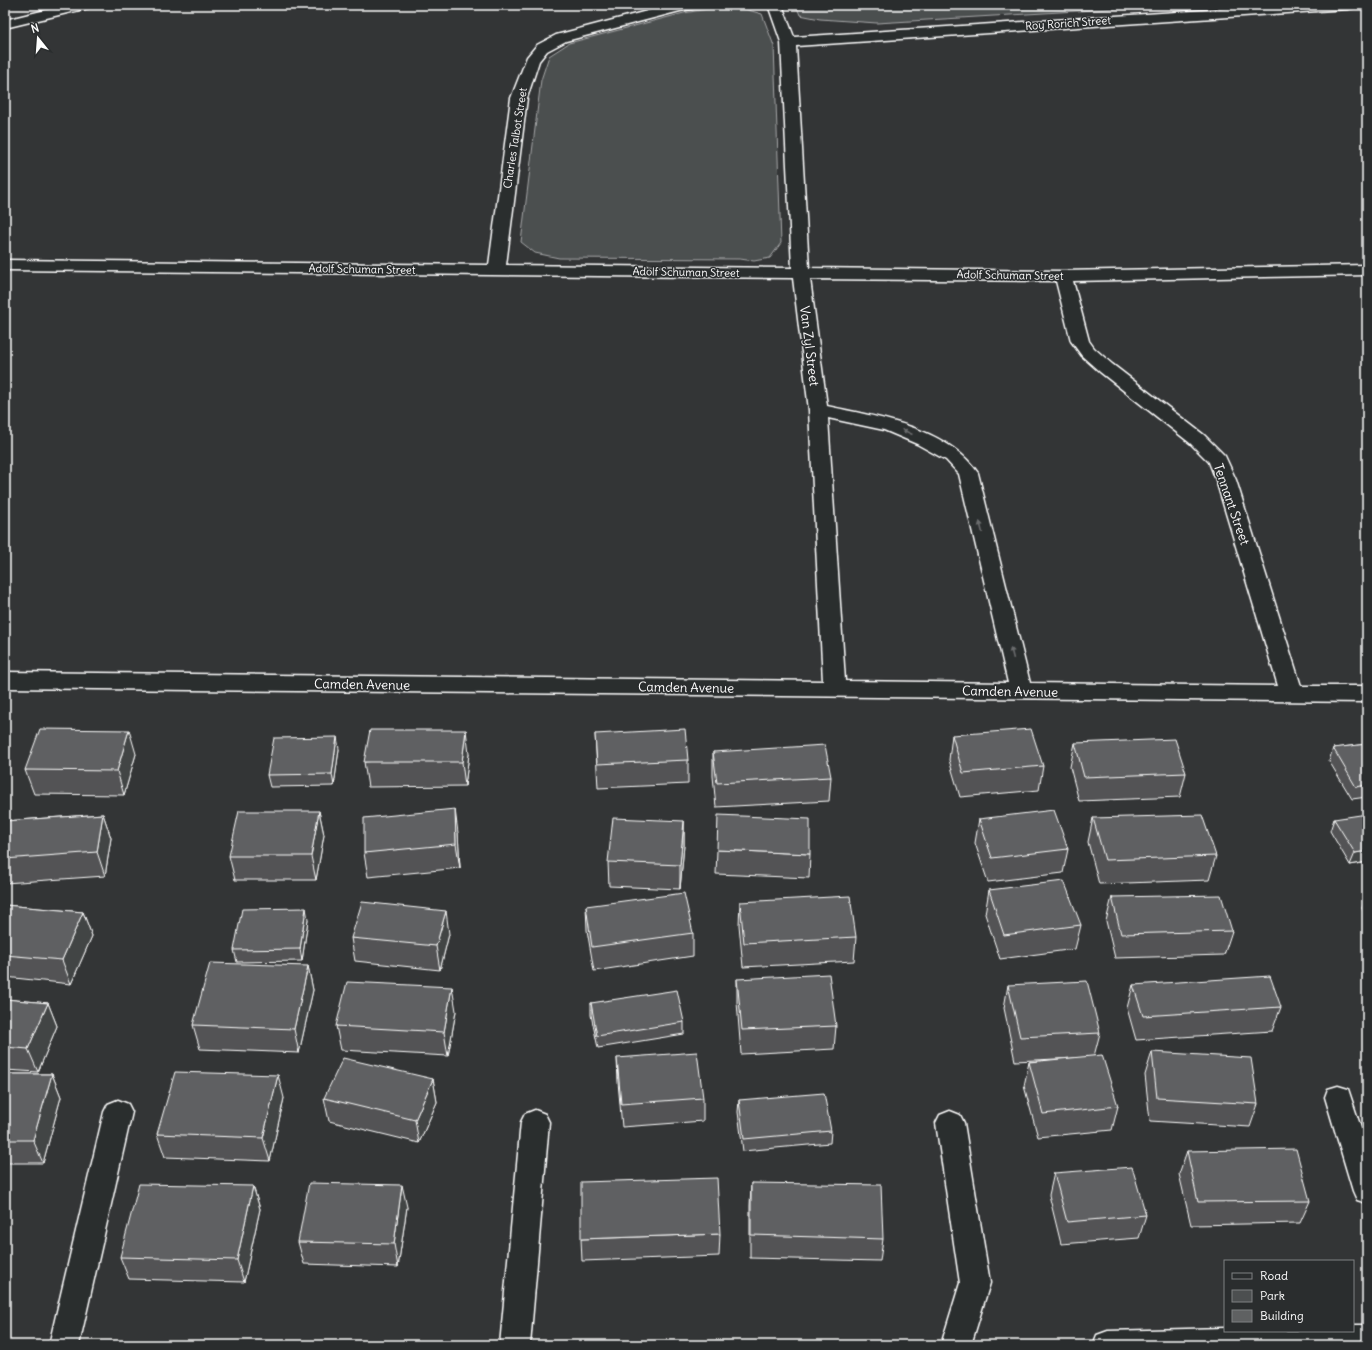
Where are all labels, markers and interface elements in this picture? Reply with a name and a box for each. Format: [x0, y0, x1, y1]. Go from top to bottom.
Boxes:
street label: Roy Rorich Street [1025, 13, 1112, 33]
north arrow [18, 18, 58, 58]
text: N [29, 21, 41, 36]
street label: Charles Talbot Street [500, 86, 530, 189]
street label: Adolf Schuman Street [308, 261, 416, 277]
street label: Adolf Schuman Street [632, 264, 740, 280]
street label: Adolf Schuman Street [956, 267, 1064, 283]
street label: Van Zyl Street [796, 305, 823, 388]
one-way arrow [901, 429, 913, 435]
street label: Tennant Street [1210, 461, 1254, 548]
one-way arrow [978, 521, 984, 533]
one-way arrow [1008, 647, 1014, 660]
street label: Camden Avenue [314, 675, 410, 694]
street label: Camden Avenue [638, 678, 734, 697]
street label: Camden Avenue [962, 682, 1058, 701]
legend [1224, 1260, 1354, 1332]
text: Road [1260, 1268, 1288, 1283]
text: Park [1260, 1288, 1285, 1303]
text: Building [1260, 1308, 1304, 1323]

